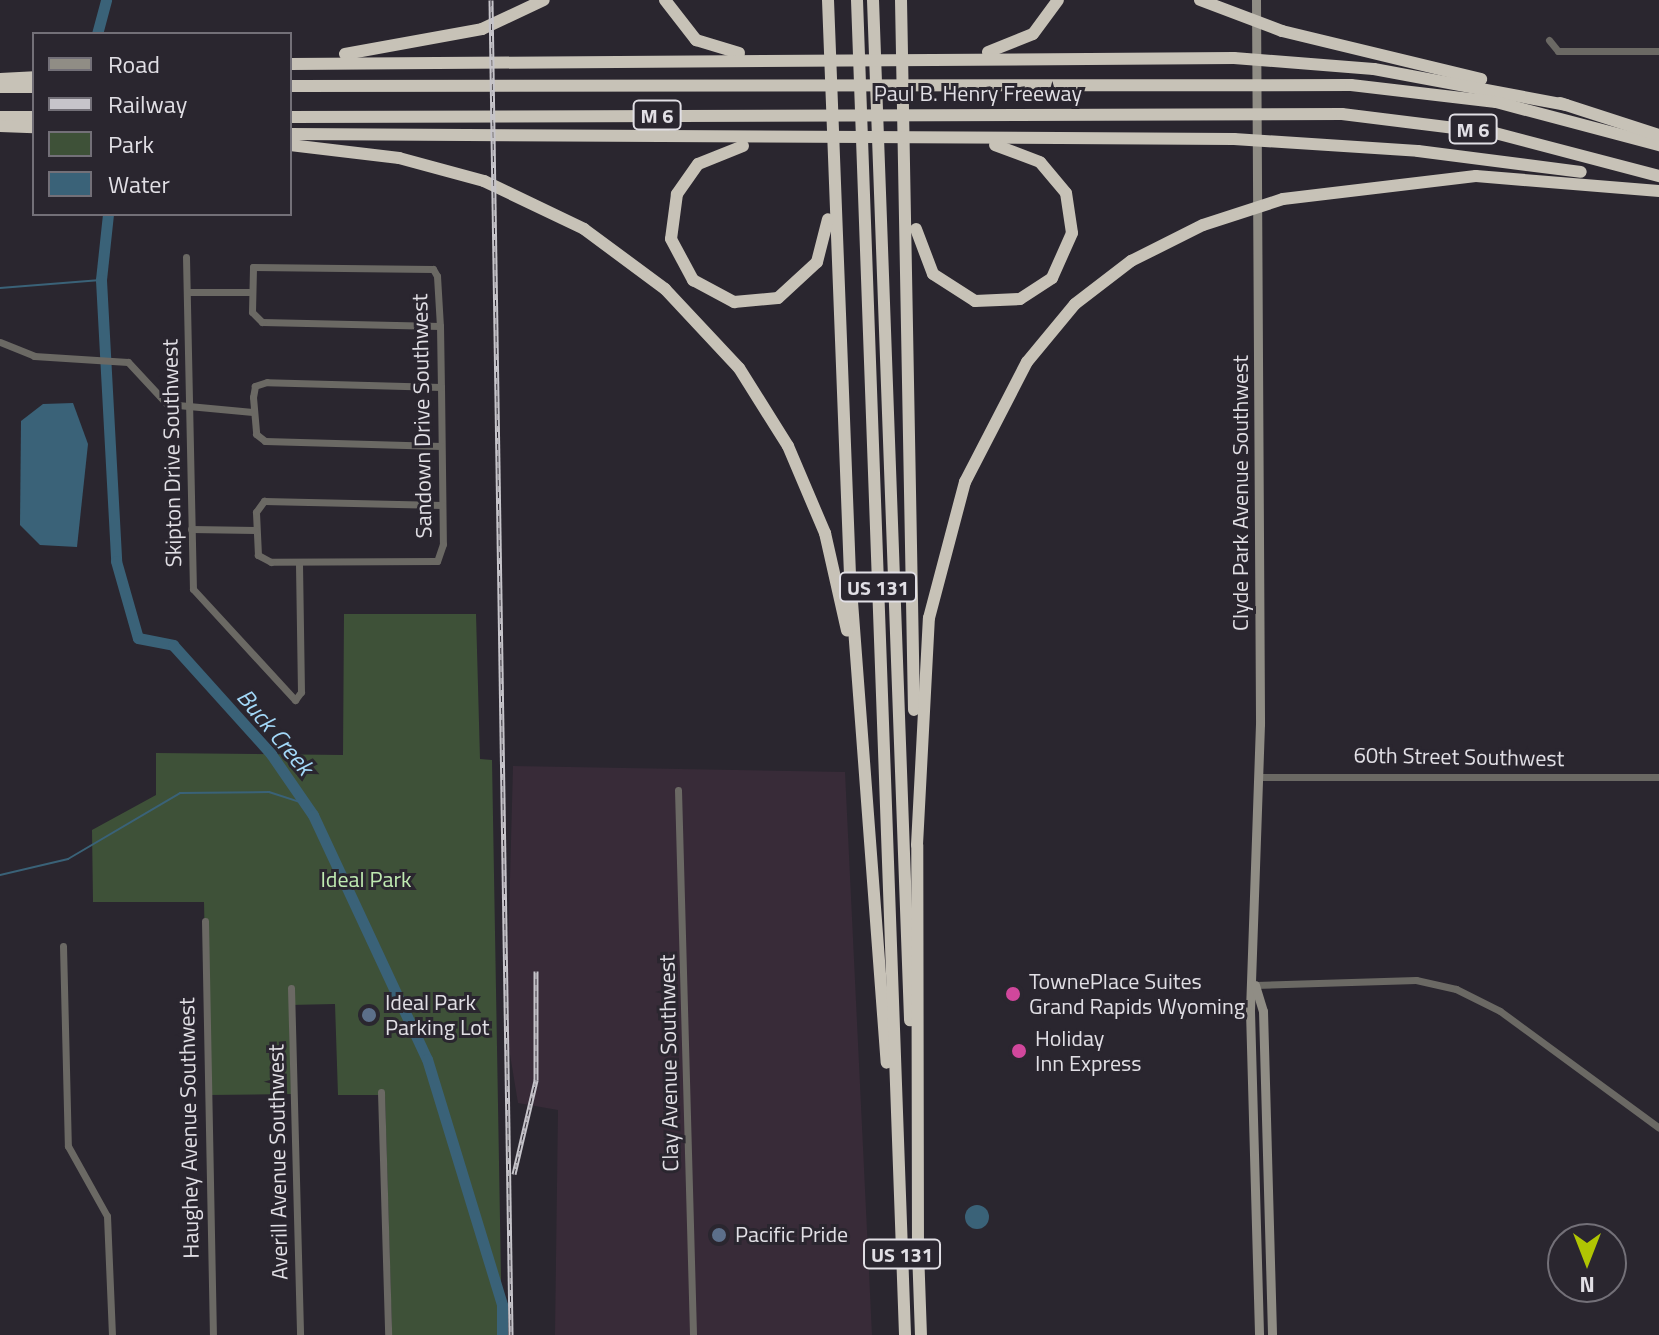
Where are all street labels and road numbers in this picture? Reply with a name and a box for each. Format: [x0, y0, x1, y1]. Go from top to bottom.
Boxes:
street label: Paul B. Henry Freeway [874, 81, 1082, 107]
road number: M 6 [631, 99, 683, 131]
road number: M 6 [1447, 113, 1499, 145]
street label: Sandown Drive Southwest [407, 293, 437, 539]
street label: Skipton Drive Southwest [157, 339, 187, 567]
street label: Clyde Park Avenue Southwest [1228, 355, 1254, 631]
road number: US 131 [838, 571, 918, 603]
street label: 60th Street Southwest [1353, 742, 1565, 772]
street label: Clay Avenue Southwest [654, 954, 684, 1172]
street label: Haughey Avenue Southwest [174, 997, 204, 1259]
street label: Averill Avenue Southwest [263, 1044, 293, 1280]
road number: US 131 [862, 1238, 942, 1270]

